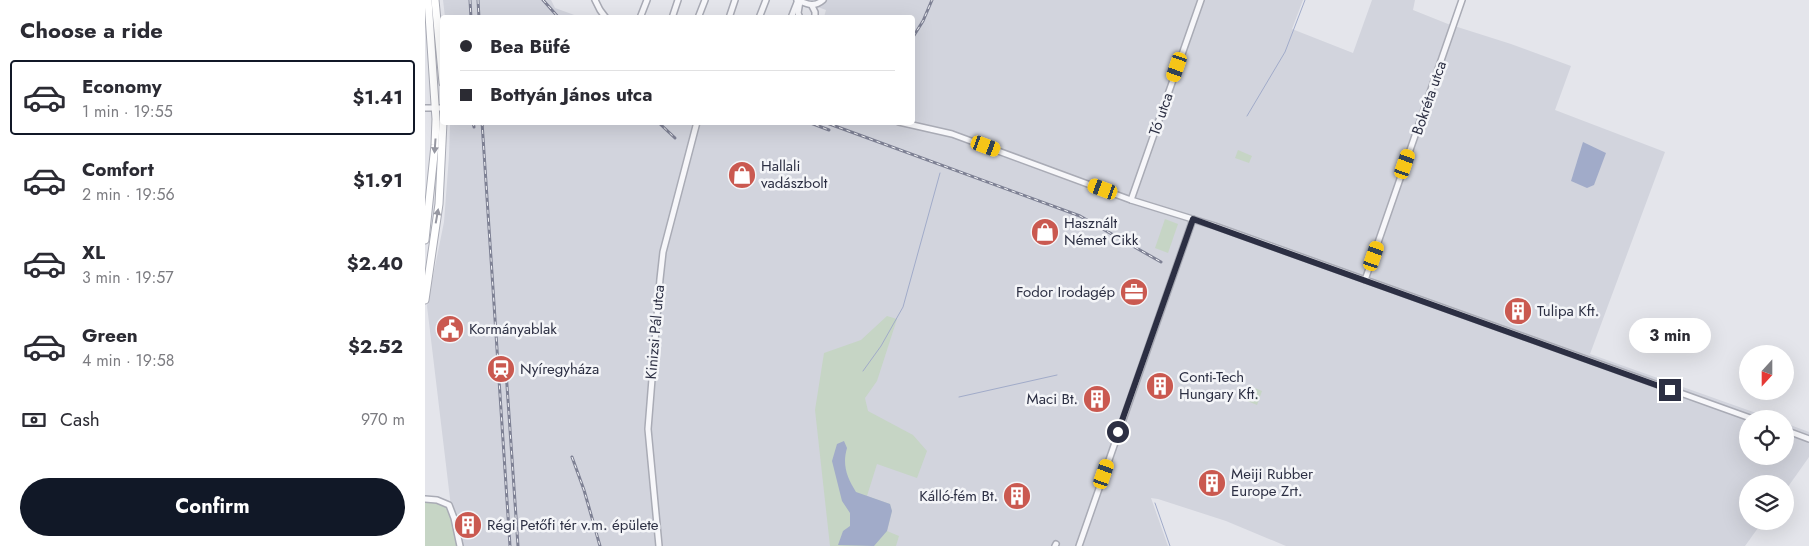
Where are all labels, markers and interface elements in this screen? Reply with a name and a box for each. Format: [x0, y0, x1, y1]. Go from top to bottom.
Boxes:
text: Choose a ride [20, 14, 163, 46]
text: Bea Büfé [490, 33, 570, 60]
car [1165, 50, 1188, 84]
street label: Bokréta utca [1406, 58, 1452, 138]
text: Economy [82, 73, 162, 100]
icon: car [22, 75, 67, 120]
text: Bottyán János utca [490, 81, 652, 108]
text: $1.41 [352, 84, 403, 111]
street label: Tó utca [1143, 90, 1179, 138]
text: 1 min · 19:55 [82, 100, 173, 123]
car [969, 134, 1002, 158]
one-way arrow [430, 138, 438, 154]
car [1393, 147, 1416, 181]
place label: Hallali vadászbolt [761, 155, 828, 194]
text: Comfort [82, 156, 154, 183]
icon: car [22, 158, 67, 203]
shop icon: Hallali vadászbolt [727, 160, 757, 190]
text: $1.91 [353, 167, 403, 194]
car [1086, 177, 1119, 201]
text: 2 min · 19:56 [82, 183, 175, 206]
one-way arrow [434, 208, 442, 224]
place label: Használt Német Cikk [1064, 212, 1139, 251]
shop icon: Használt Német Cikk [1030, 217, 1060, 247]
text: XL [82, 239, 105, 266]
car [1362, 239, 1385, 273]
icon: car [22, 241, 67, 286]
text: $2.40 [347, 250, 403, 277]
text: 3 min · 19:57 [82, 266, 174, 289]
office icon: Fodor Irodagép [1119, 277, 1149, 307]
place label: Fodor Irodagép [1016, 281, 1115, 303]
street label: Kinizsi Pál utca [640, 284, 670, 380]
building icon: Tulipa Kft. [1503, 296, 1533, 326]
place label: Tulipa Kft. [1537, 300, 1599, 322]
public building icon: Kormányablak [435, 314, 465, 344]
place label: Kormányablak [469, 318, 557, 340]
callout: 3 min [1629, 318, 1711, 352]
text: Green [82, 322, 138, 349]
icon: car [22, 324, 67, 369]
text: 3 min [1649, 324, 1691, 347]
text: $2.52 [348, 333, 403, 360]
north arrow [1739, 345, 1794, 400]
map controls [1739, 345, 1794, 530]
text: 4 min · 19:58 [82, 349, 175, 372]
station icon: Nyíregyháza [486, 354, 516, 384]
place label: Nyíregyháza [520, 358, 599, 380]
place label: Conti-Tech Hungary Kft. [1179, 366, 1259, 405]
building icon: Conti-Tech Hungary Kft. [1145, 371, 1175, 401]
route end [1659, 379, 1681, 401]
building icon: Maci Bt. [1082, 384, 1112, 414]
place label: Maci Bt. [1027, 388, 1078, 410]
icon: cash [20, 406, 48, 434]
text: Cash [60, 406, 100, 433]
text: 970 m [361, 408, 405, 431]
button: locate [1739, 410, 1794, 465]
route start [1107, 421, 1129, 443]
car [1092, 457, 1115, 491]
place label: Meiji Rubber Europe Zrt. [1231, 463, 1314, 502]
building icon: Meiji Rubber Europe Zrt. [1197, 468, 1227, 498]
button: layers [1739, 475, 1794, 530]
button: Confirm [20, 478, 405, 536]
building icon: Kálló-fém Bt. [1002, 481, 1032, 511]
place label: Kálló-fém Bt. [919, 485, 998, 507]
building icon: Régi Petőfi tér v.m. épülete [453, 510, 483, 540]
place label: Régi Petőfi tér v.m. épülete [487, 514, 659, 536]

